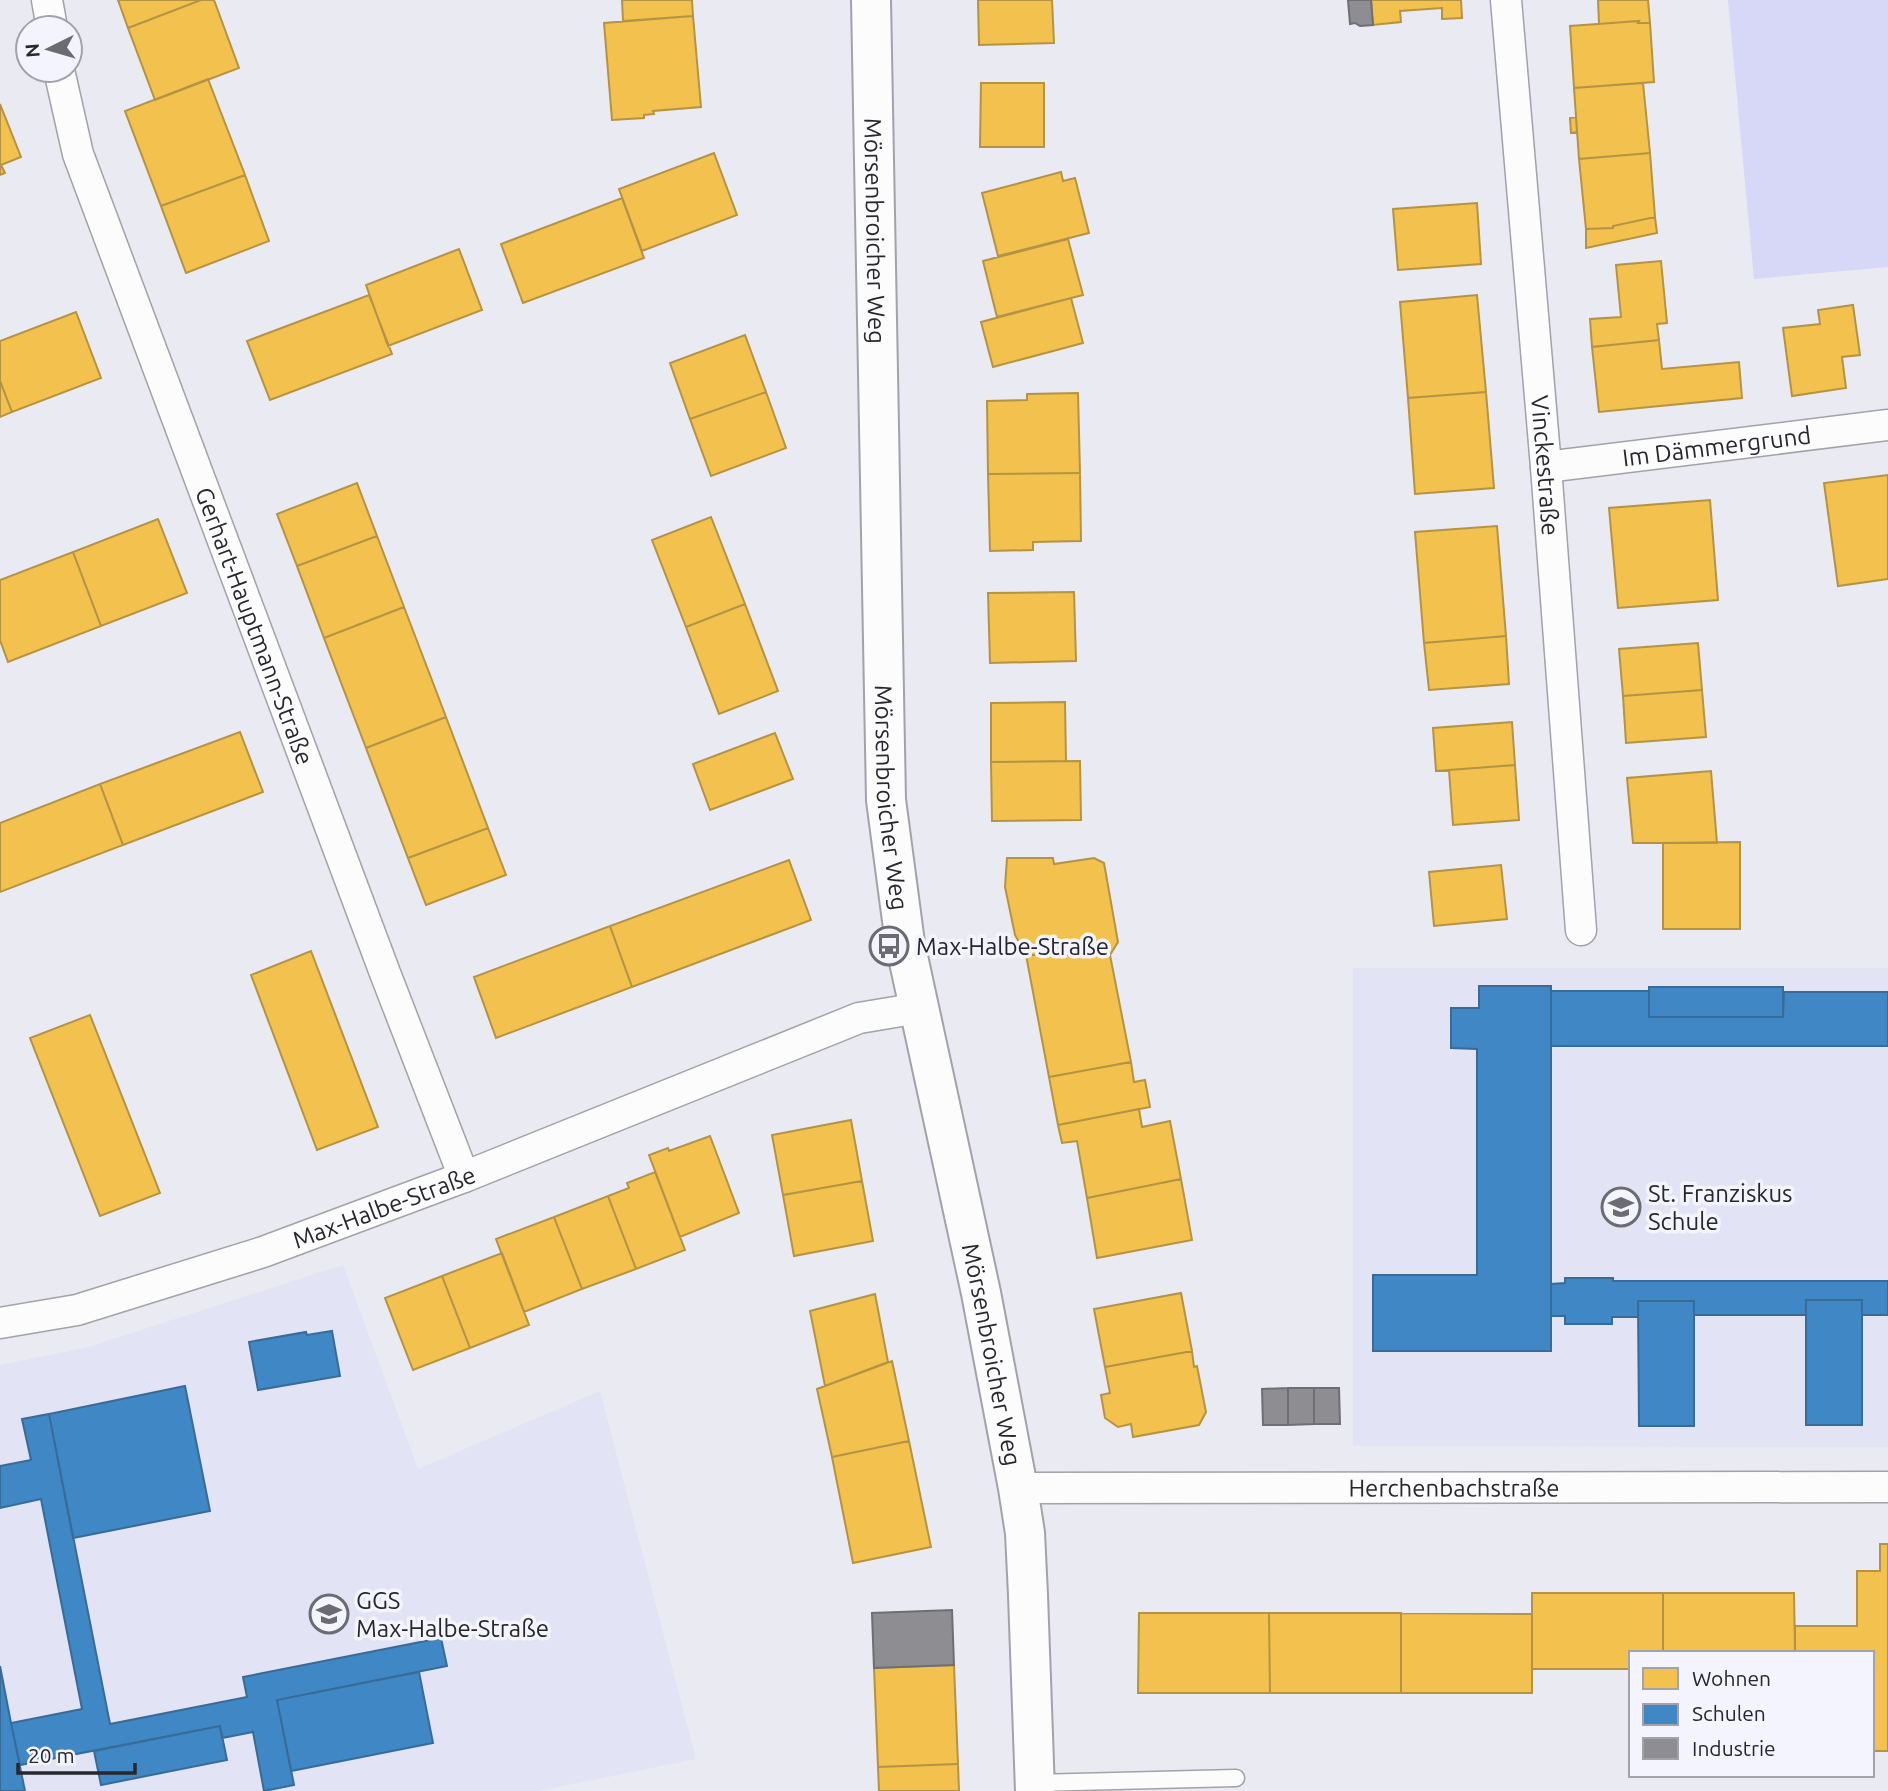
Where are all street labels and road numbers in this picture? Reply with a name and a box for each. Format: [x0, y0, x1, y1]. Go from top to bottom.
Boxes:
street label: Mörsenbroicher Weg [860, 118, 891, 344]
street label: Vinckestraße [1526, 394, 1565, 536]
street label: Im Dämmergrund [1621, 421, 1813, 471]
street label: Gerhart-Hauptmann-Straße [191, 483, 319, 768]
street label: Mörsenbroicher Weg [870, 685, 914, 912]
street label: Max-Halbe-Straße [289, 1160, 479, 1253]
street label: Mörsenbroicher Weg [957, 1241, 1027, 1468]
street label: Herchenbachstraße [1348, 1474, 1560, 1501]

